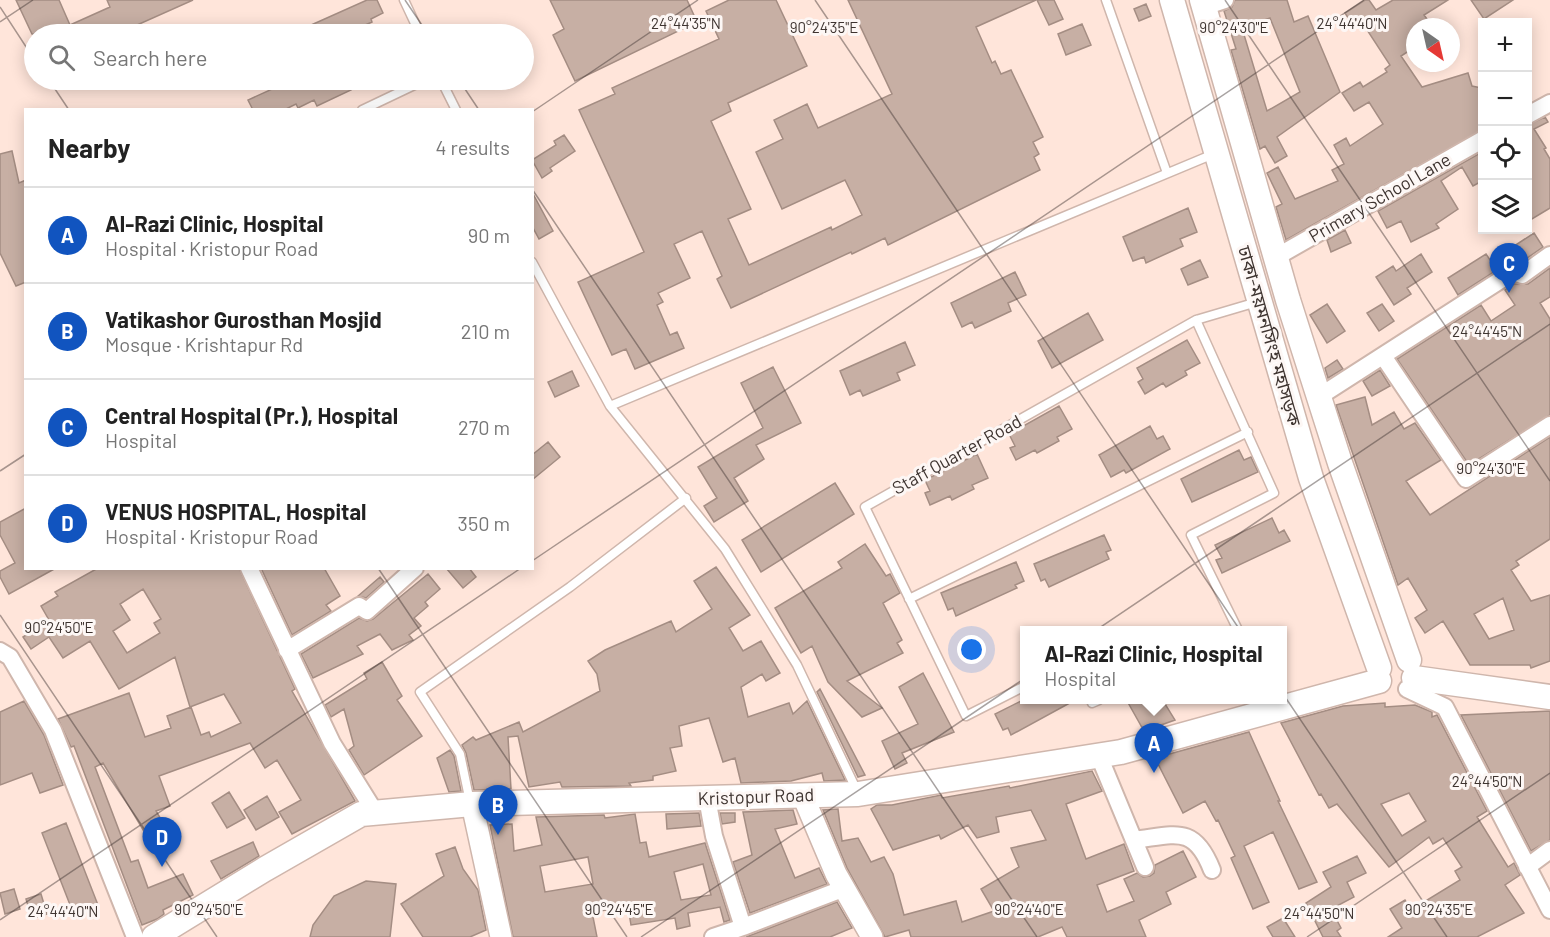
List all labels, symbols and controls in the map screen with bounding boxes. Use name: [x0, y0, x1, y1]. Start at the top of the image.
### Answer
text: 24°44'35"N: [651, 14, 721, 32]
text: 24°44'40"N: [1317, 14, 1388, 32]
text: 90°24'35"E: [790, 18, 858, 36]
text: 90°24'30"E: [1199, 18, 1269, 36]
north arrow: [1406, 18, 1460, 72]
map controls: [1478, 18, 1532, 234]
button: +: [1478, 18, 1532, 72]
search box: [24, 24, 534, 90]
icon: search: [45, 41, 78, 74]
text: Search here: [93, 44, 207, 70]
button: −: [1478, 72, 1532, 126]
button: locate: [1478, 126, 1532, 180]
text: Nearby: [48, 132, 130, 163]
text: 4 results: [435, 135, 510, 159]
street label: Primary School Lane: [1305, 148, 1454, 247]
button: layers: [1478, 180, 1532, 234]
text: Al-Razi Clinic, Hospital: [105, 210, 323, 236]
text: A: [61, 223, 74, 247]
text: 90 m: [468, 223, 510, 247]
text: Hospital · Kristopur Road: [105, 236, 318, 260]
street label: ঢাকা-ময়মনসিংহ মহাসড়ক: [1233, 242, 1306, 429]
pin: C: [1490, 244, 1528, 293]
text: Vatikashor Gurosthan Mosjid: [105, 306, 382, 332]
text: B: [61, 319, 74, 343]
text: 210 m: [461, 319, 510, 343]
text: 24°44'45"N: [1452, 322, 1522, 340]
text: Mosque · Krishtapur Rd: [105, 332, 303, 356]
text: Central Hospital (Pr.), Hospital: [105, 402, 398, 428]
street label: Staff Quarter Road: [888, 409, 1025, 499]
text: C: [61, 415, 74, 439]
text: 270 m: [458, 415, 510, 439]
text: Hospital: [105, 428, 177, 452]
text: 90°24'30"E: [1456, 459, 1526, 477]
text: VENUS HOSPITAL, Hospital: [105, 498, 366, 524]
text: D: [61, 511, 74, 535]
text: 350 m: [458, 511, 510, 535]
text: Hospital · Kristopur Road: [105, 524, 318, 548]
text: 90°24'50"E: [24, 618, 94, 636]
popup: [1020, 626, 1287, 704]
your location: [957, 635, 986, 664]
text: Al-Razi Clinic, Hospital: [1044, 640, 1263, 666]
text: Hospital: [1044, 666, 1116, 690]
pin: A: [1134, 724, 1174, 773]
text: 24°44'50"N: [1452, 772, 1522, 790]
street label: Kristopur Road: [697, 783, 815, 809]
pin: B: [478, 786, 518, 835]
pin: D: [142, 818, 182, 867]
text: 90°24'50"E: [174, 900, 244, 918]
text: 90°24'45"E: [585, 900, 653, 918]
text: 90°24'40"E: [994, 900, 1064, 918]
text: 90°24'35"E: [1405, 900, 1473, 918]
text: 24°44'40"N: [28, 902, 99, 920]
text: 24°44'50"N: [1284, 904, 1354, 922]

